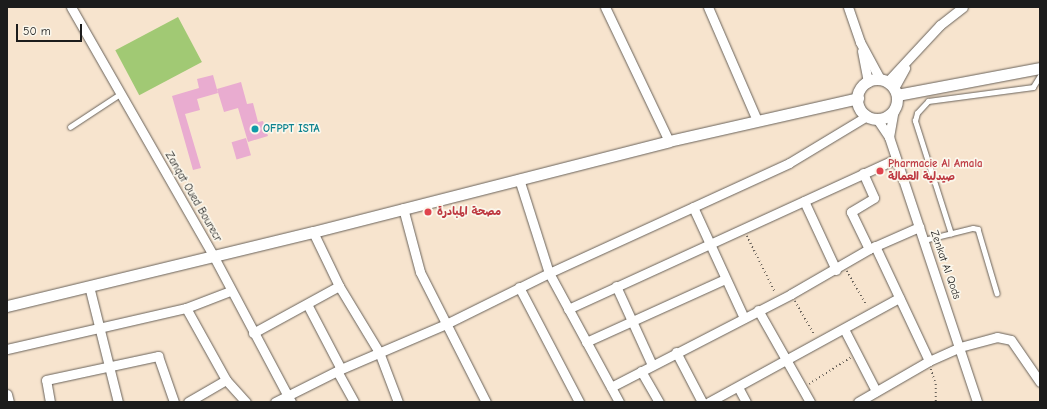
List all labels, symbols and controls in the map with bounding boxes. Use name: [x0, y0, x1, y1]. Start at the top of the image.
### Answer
scale bar: [18, 16, 84, 42]
text: 50 m: [23, 24, 51, 38]
place label: OFPPT ISTA: [263, 122, 320, 136]
marker: OFPPT ISTA: [250, 124, 260, 134]
street label: Zanqat Oued Bourecr: [162, 150, 224, 244]
place label: Pharmacie Al Amala صيدلية العمالة: [888, 158, 983, 184]
marker: Pharmacie Al Amala صيدلية العمالة: [875, 166, 885, 176]
place label: مصحة المبادرة: [437, 205, 501, 219]
marker: مصحة المبادرة: [422, 206, 434, 218]
street label: Zenkat Al Qods: [927, 229, 963, 301]

